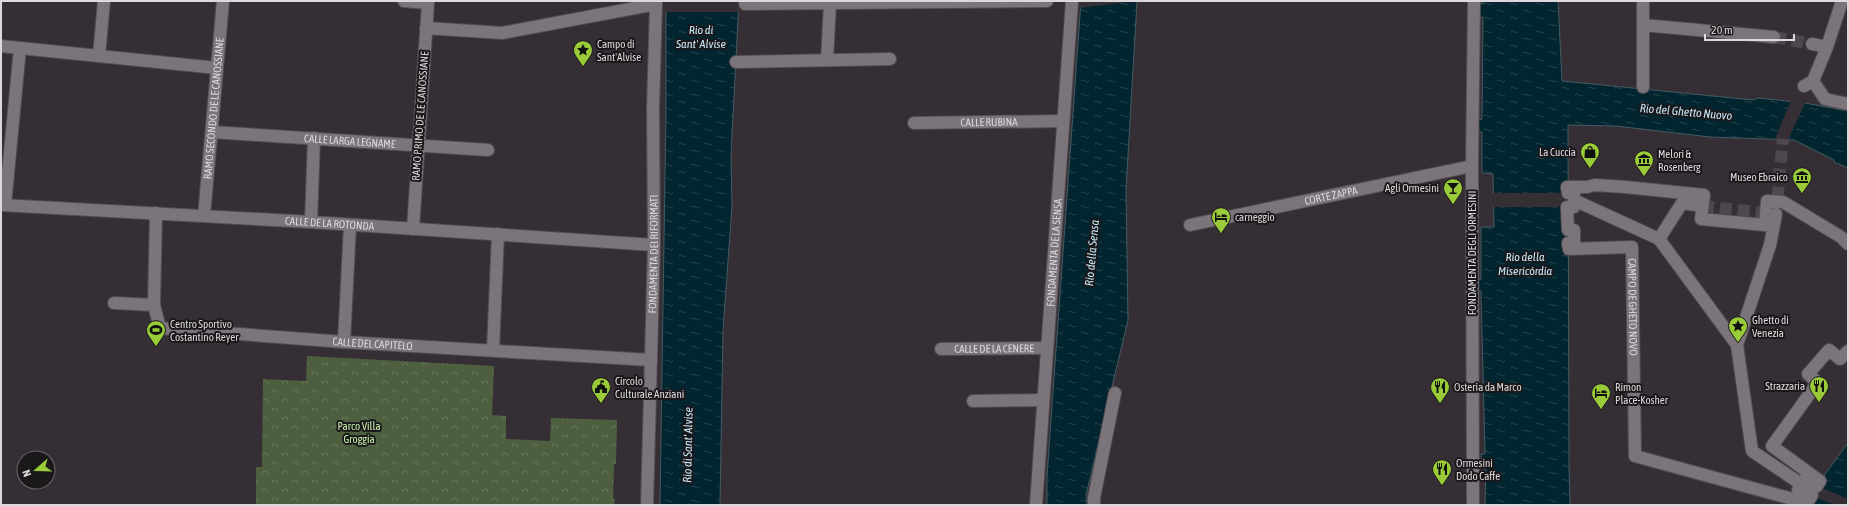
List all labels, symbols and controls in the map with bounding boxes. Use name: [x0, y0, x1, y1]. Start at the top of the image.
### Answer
scale bar: [1705, 16, 1794, 42]
water label: Rio di Sant' Alvise: [675, 23, 726, 51]
text: 20 m: [1711, 23, 1733, 37]
street label: RAMO SECONDO DE LE CANOSSIANE: [201, 37, 226, 180]
place label: Campo di Sant'Alvise: [597, 38, 641, 63]
place icon: Campo di Sant'Alvise: [572, 39, 594, 67]
street label: RAMO PRIMO DE LE CANOSSIANE: [409, 51, 431, 181]
water label: Rio del Ghetto Nuovo: [1639, 101, 1733, 123]
street label: CALLE RUBINA: [960, 116, 1018, 128]
street label: CALLE LARGA LEGNAME: [304, 132, 396, 150]
shop icon: La Cuccia: [1579, 141, 1601, 169]
place label: La Cuccia: [1539, 146, 1576, 158]
place label: Melori & Rosenberg: [1658, 148, 1701, 173]
museum icon: Melori & Rosenberg: [1633, 149, 1655, 177]
museum icon: Museo Ebraico: [1791, 166, 1813, 194]
place label: Museo Ebraico: [1730, 171, 1788, 183]
bar icon: Agli Ormesini: [1442, 177, 1464, 205]
place label: Agli Ormesini: [1385, 182, 1439, 194]
street label: CORTE ZAPPA: [1303, 184, 1359, 207]
street label: FONDAMENTA DEGLI ORMESINI: [1466, 191, 1478, 315]
street label: FONDAMENTA DEI RIFORMATI: [646, 195, 660, 314]
street label: FONDAMENTA DE LA SENSA: [1044, 198, 1064, 307]
hotel icon: carneggio: [1210, 206, 1232, 234]
place label: carneggio: [1235, 211, 1275, 223]
street label: CALLE DE LA ROTONDA: [285, 215, 375, 232]
water label: Rio della Sensa: [1082, 219, 1102, 287]
water label: Rio della Misericórdia: [1498, 250, 1552, 278]
street label: CAMPO DE GHETO NOVO: [1626, 258, 1640, 356]
place label: Ghetto di Venezia: [1752, 314, 1789, 339]
place icon: Ghetto di Venezia: [1727, 315, 1749, 343]
place label: Centro Sportivo Costantino Reyer: [170, 318, 239, 343]
sports icon: Centro Sportivo Costantino Reyer: [145, 319, 167, 347]
street label: CALLE DEL CAPITELO: [332, 335, 413, 352]
street label: CALLE DE LA CENERE: [954, 342, 1034, 355]
place label: Circolo Culturale Anziani: [615, 375, 684, 400]
restaurant icon: Strazzaria: [1808, 375, 1830, 403]
public building icon: Circolo Culturale Anziani: [590, 376, 612, 404]
restaurant icon: Osteria da Marco: [1429, 376, 1451, 404]
place label: Strazzaria: [1765, 380, 1805, 392]
place label: Osteria da Marco: [1454, 381, 1522, 393]
place label: Rimon Place-Kosher: [1615, 381, 1669, 406]
hotel icon: Rimon Place-Kosher: [1590, 382, 1612, 410]
water label: Rio di Sant' Alvise: [680, 406, 696, 483]
park label: Parco Villa Groggia: [337, 420, 381, 445]
north arrow: [16, 450, 56, 490]
place label: Ormesini Dodo Caffe: [1456, 457, 1500, 482]
restaurant icon: Ormesini Dodo Caffe: [1431, 458, 1453, 486]
text: N: [20, 468, 33, 479]

